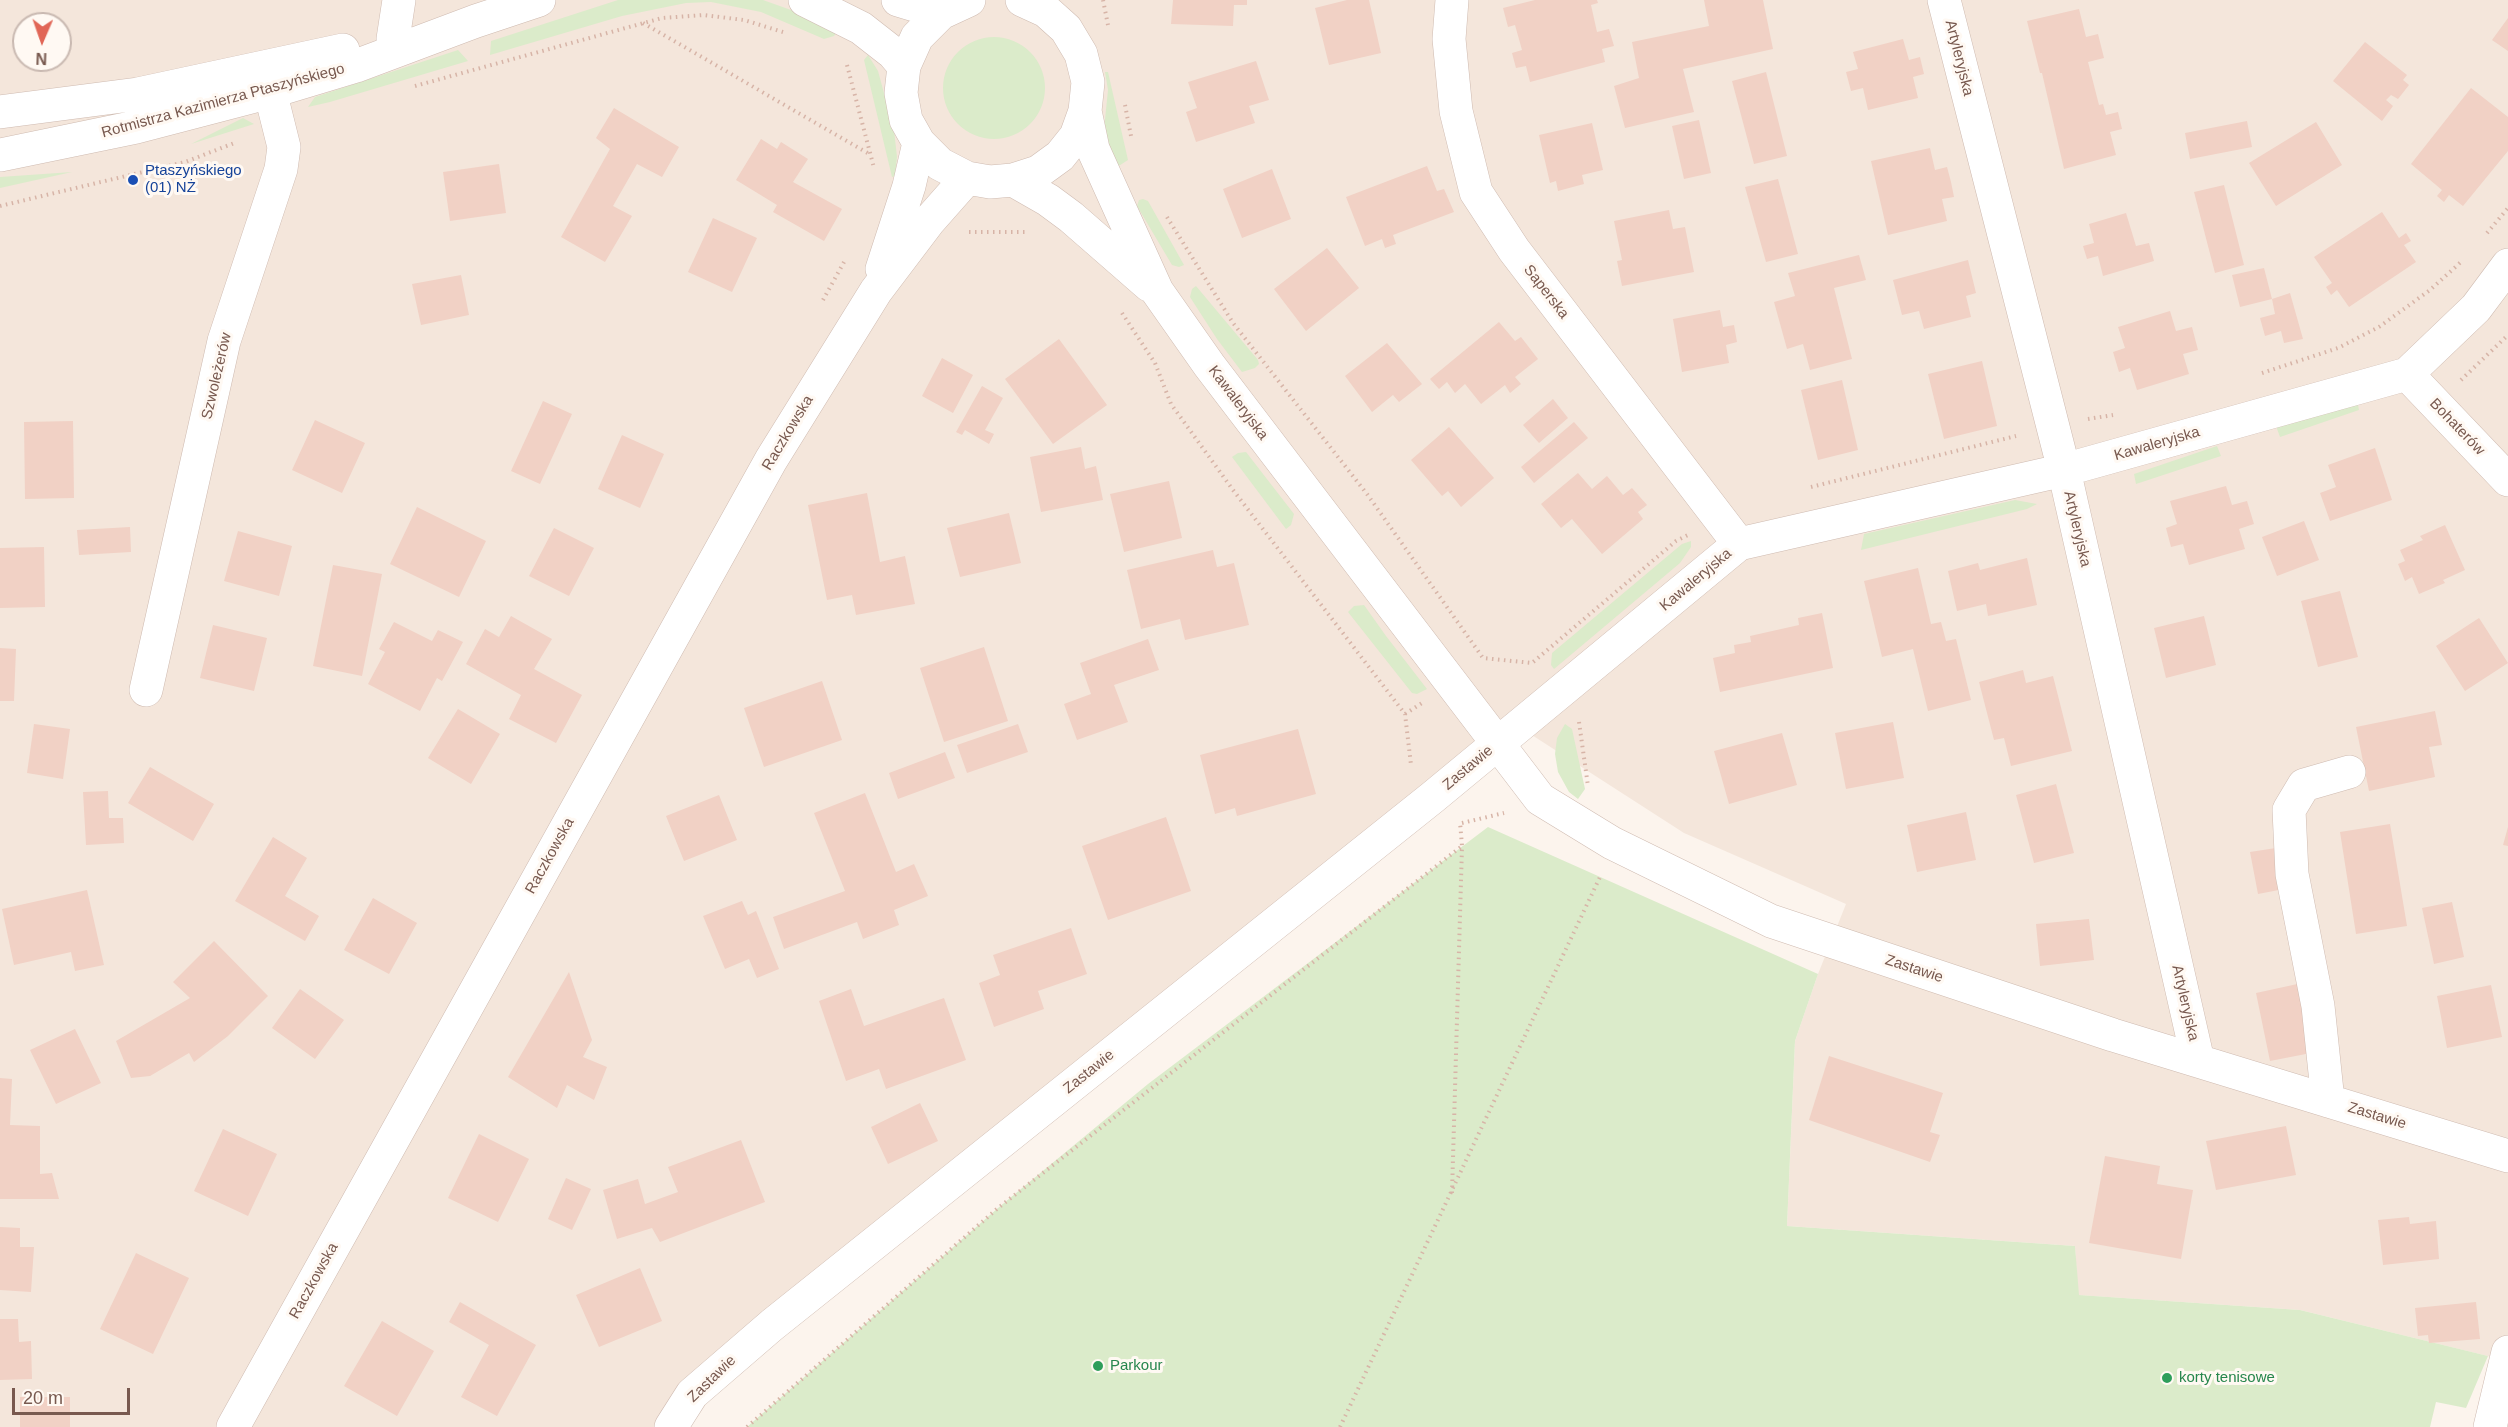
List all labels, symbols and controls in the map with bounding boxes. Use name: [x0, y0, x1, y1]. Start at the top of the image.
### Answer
north arrow: [12, 12, 72, 72]
street label: Artyleryjska: [1941, 18, 1977, 98]
text: N: [35, 50, 47, 67]
street label: Rotmistrza Kazimierza Ptaszyńskiego: [99, 60, 347, 142]
place label: Ptaszyńskiego (01) NŻ: [145, 162, 242, 197]
marker: Ptaszyńskiego (01) NŻ: [126, 173, 140, 187]
street label: Saperska: [1519, 261, 1573, 323]
street label: Szwoleżerów: [198, 331, 236, 421]
street label: Kawaleryjska: [1204, 362, 1272, 444]
street label: Raczkowska: [759, 392, 817, 474]
street label: Bohaterów: [2426, 395, 2488, 459]
street label: Kawaleryjska: [2112, 423, 2202, 465]
street label: Artyleryjska: [2060, 489, 2094, 569]
street label: Kawaleryjska: [1656, 545, 1736, 615]
street label: Zastawie: [1439, 742, 1497, 794]
street label: Raczkowska: [522, 815, 578, 897]
street label: Zastawie: [1883, 951, 1945, 987]
street label: Artyleryjska: [2168, 963, 2202, 1043]
street label: Zastawie: [1060, 1046, 1118, 1098]
street label: Zastawie: [2346, 1099, 2408, 1133]
street label: Raczkowska: [286, 1240, 342, 1322]
street label: Zastawie: [684, 1352, 740, 1406]
place label: Parkour: [1110, 1357, 1163, 1375]
marker: Parkour: [1091, 1359, 1105, 1373]
place label: korty tenisowe: [2179, 1369, 2275, 1387]
marker: korty tenisowe: [2160, 1371, 2174, 1385]
scale bar: [15, 1376, 134, 1414]
text: 20 m: [23, 1388, 63, 1408]

